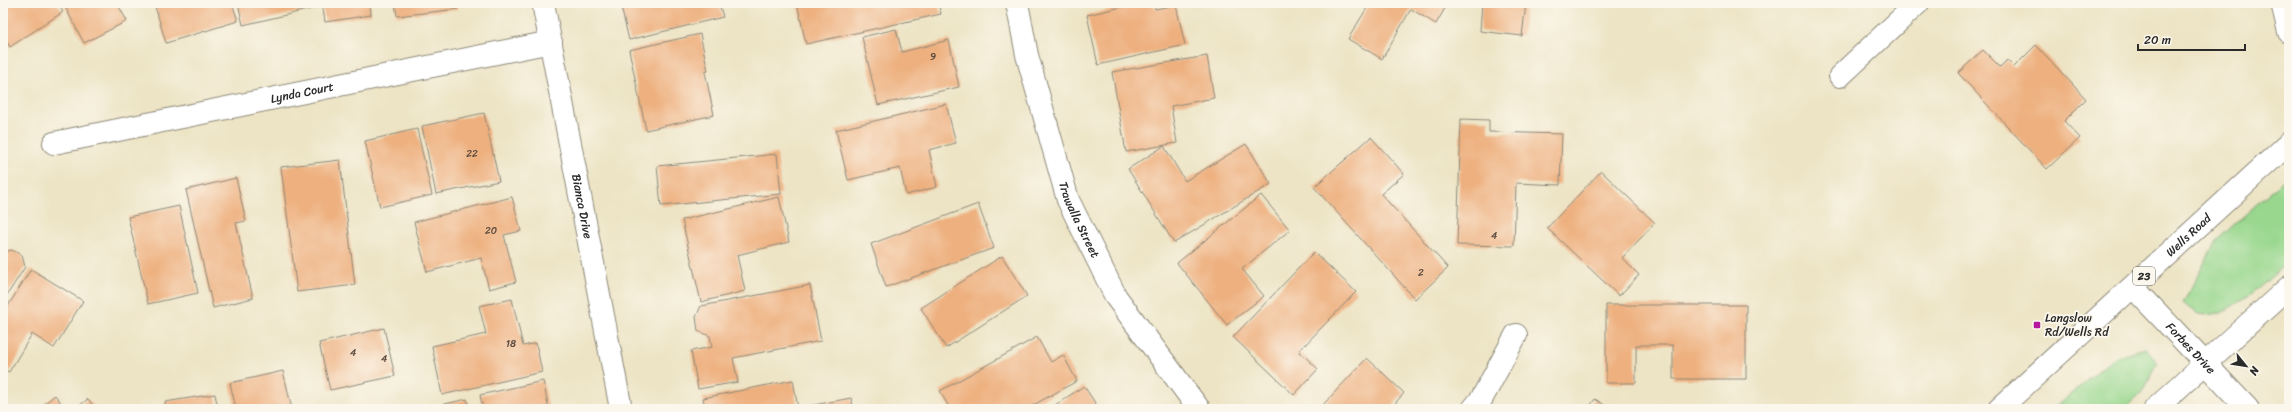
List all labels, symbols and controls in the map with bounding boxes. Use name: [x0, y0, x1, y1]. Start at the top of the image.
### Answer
scale bar: [2138, 26, 2245, 52]
text: 20 m: [2144, 29, 2171, 51]
house number: 9: [930, 48, 936, 66]
street label: Lynda Court: [268, 75, 335, 110]
house number: 22: [466, 145, 478, 163]
street label: Bianca Drive: [565, 172, 599, 241]
street label: Trawalla Street: [1052, 179, 1106, 262]
street label: Wells Road: [2160, 207, 2218, 262]
house number: 20: [485, 222, 497, 240]
house number: 4: [1491, 227, 1497, 245]
house number: 2: [1418, 264, 1424, 282]
road number: 23: [2133, 267, 2155, 285]
place label: Langslow Rd/Wells Rd: [2045, 307, 2110, 343]
street label: Forbes Drive: [2160, 317, 2221, 379]
marker: Langslow Rd/Wells Rd: [2032, 320, 2042, 330]
house number: 18: [506, 335, 516, 353]
house number: 4: [350, 344, 356, 362]
north arrow: [2226, 346, 2266, 386]
house number: 4: [381, 350, 387, 368]
text: N: [2244, 362, 2265, 379]

